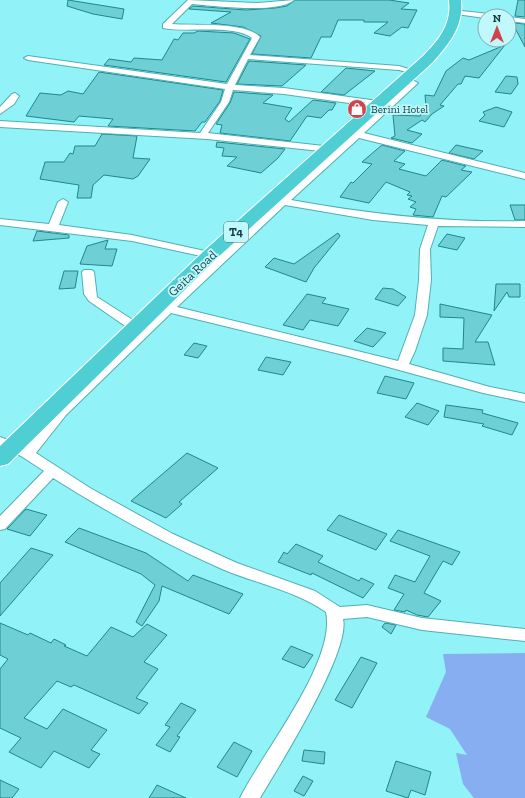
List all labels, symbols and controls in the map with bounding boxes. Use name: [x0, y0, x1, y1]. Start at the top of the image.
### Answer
north arrow: [477, 8, 517, 48]
text: N: [493, 12, 502, 25]
shop icon: Berini Hotel: [346, 98, 368, 120]
place label: Berini Hotel: [371, 103, 428, 116]
road number: T4: [224, 222, 248, 242]
street label: Geita Road: [165, 247, 220, 300]

